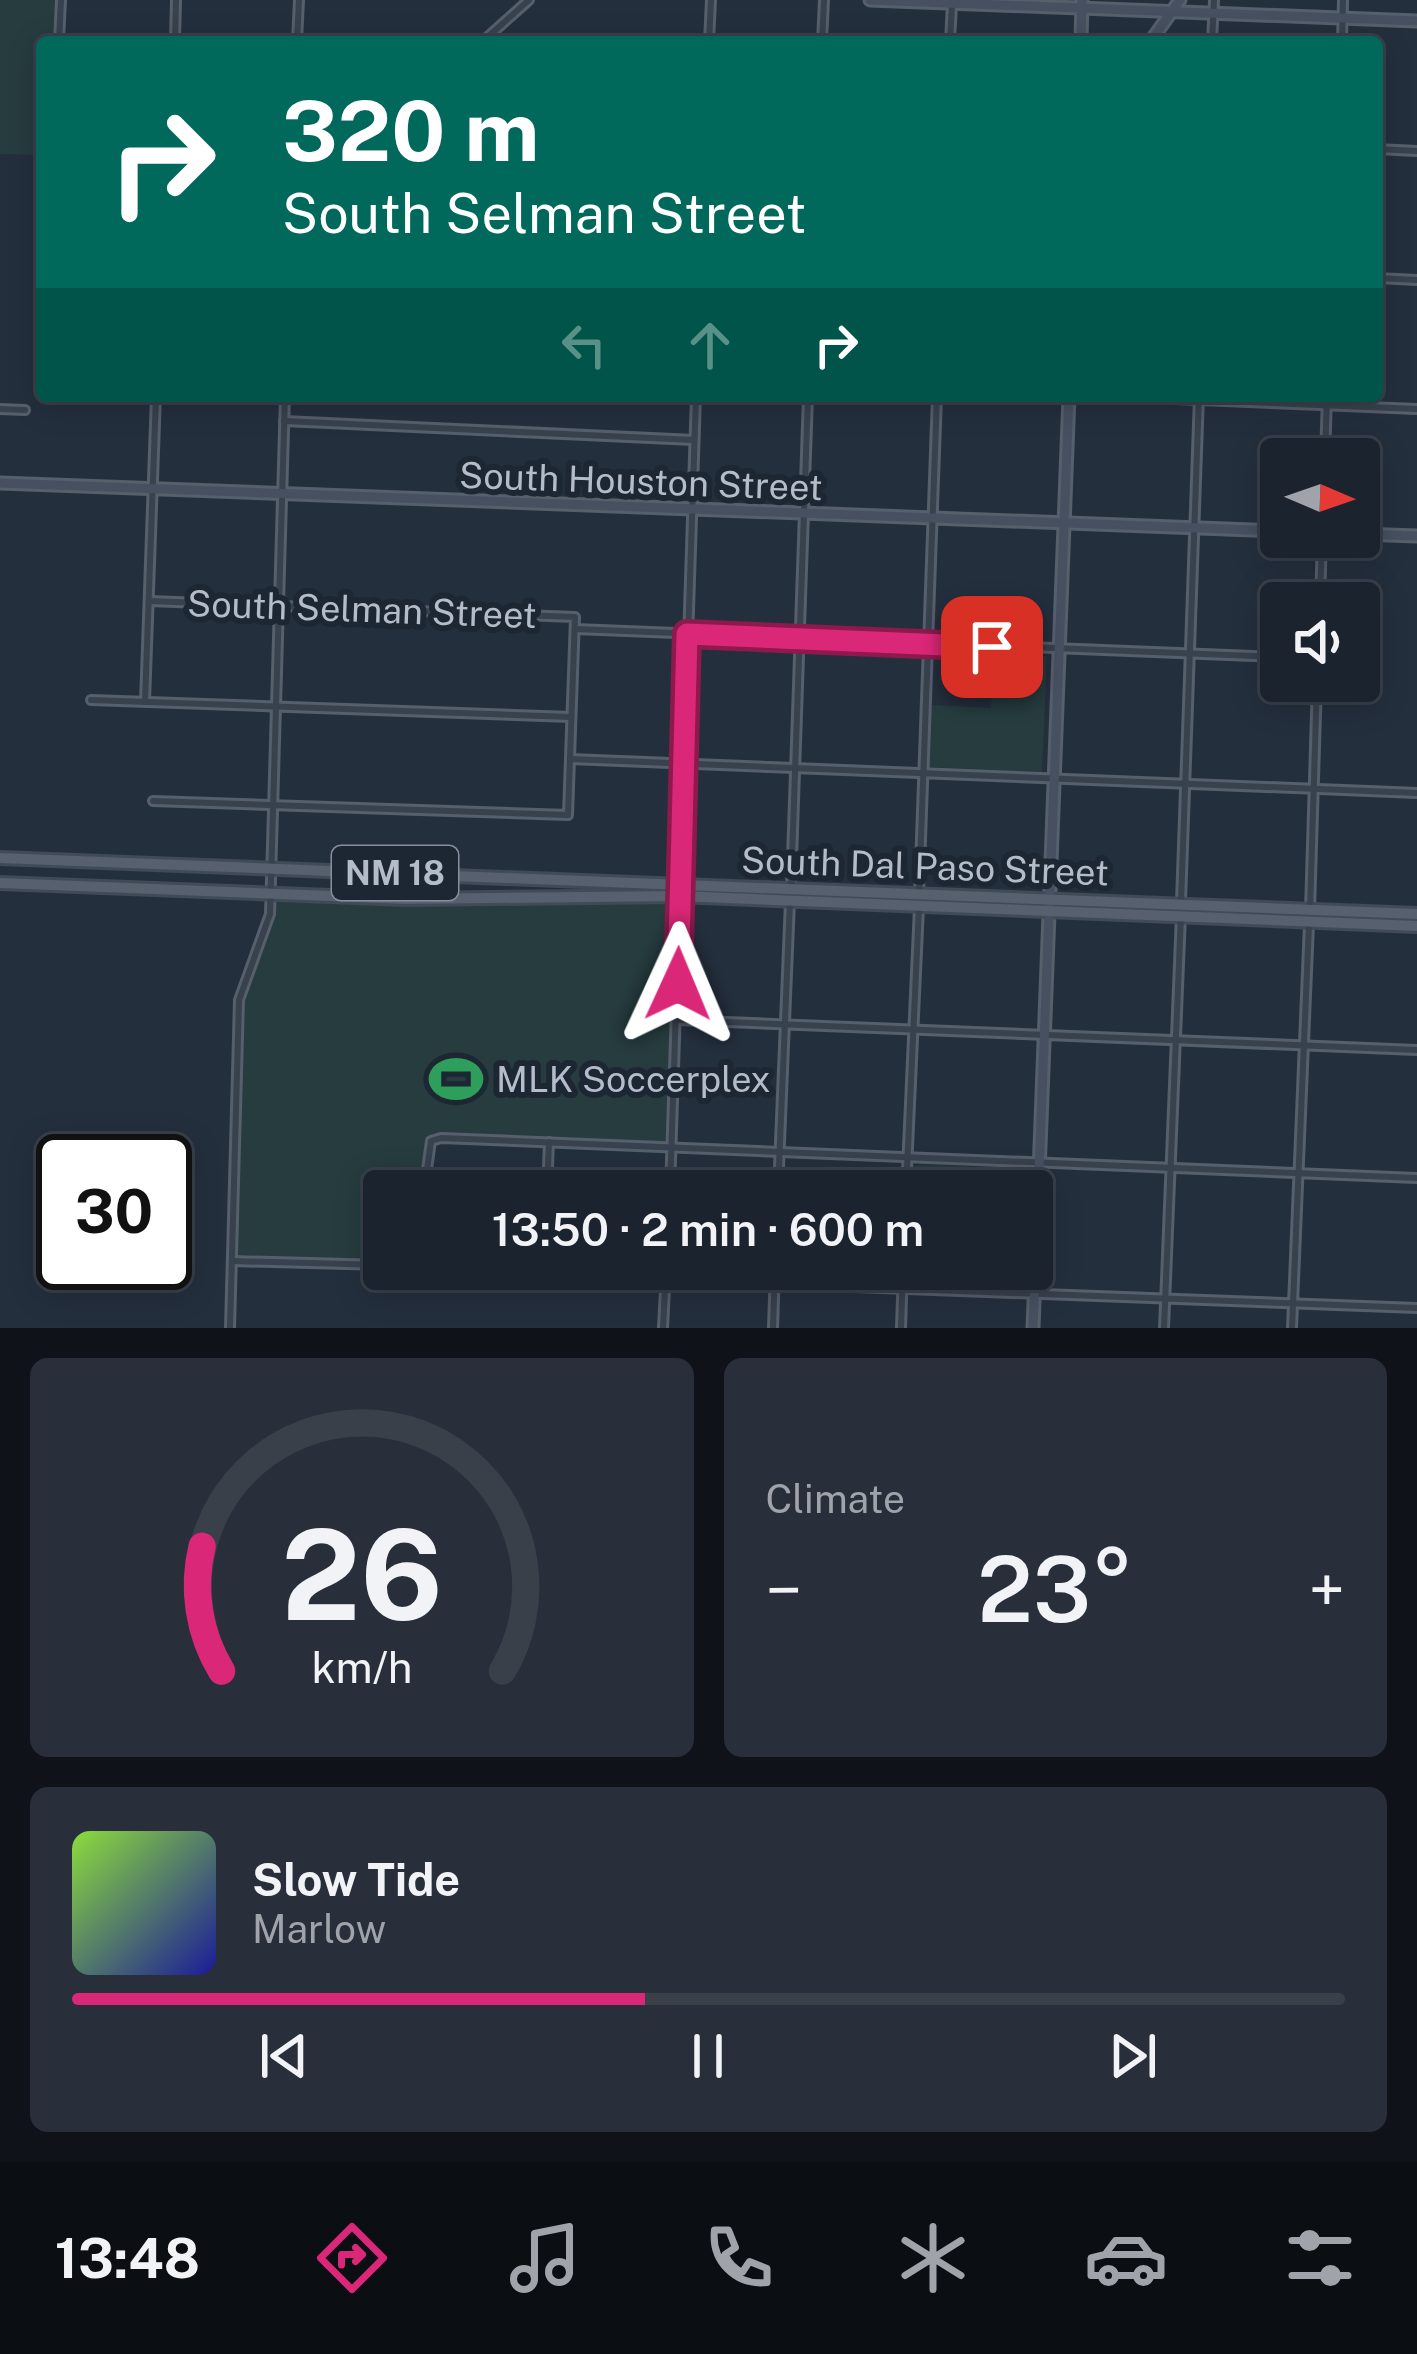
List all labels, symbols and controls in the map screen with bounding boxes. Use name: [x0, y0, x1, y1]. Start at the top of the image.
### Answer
text: 320 m: [282, 81, 540, 180]
icon: right: [84, 84, 240, 240]
text: South Selman Street: [282, 182, 807, 245]
icon: left: [551, 312, 617, 378]
icon: ahead: [677, 312, 743, 378]
icon: right: [803, 312, 869, 378]
north arrow: [1260, 438, 1380, 558]
map controls: [1260, 438, 1380, 702]
street label: South Houston Street: [459, 454, 823, 508]
street label: South Selman Street: [187, 582, 537, 636]
button: sound: [1260, 582, 1380, 702]
pin: [941, 596, 1043, 698]
icon: arrive: [959, 614, 1025, 680]
street label: South Dal Paso Street: [740, 839, 1110, 893]
road number: NM 18: [332, 846, 458, 900]
position arrow: [615, 921, 741, 1047]
sports icon: MLK Soccerplex: [427, 1050, 485, 1108]
place label: MLK Soccerplex: [496, 1058, 771, 1100]
speed limit sign: 30: [36, 1134, 192, 1290]
text: 13:50 · 2 min · 600 m: [492, 1203, 924, 1256]
text: Climate: [766, 1476, 905, 1522]
text: 26: [281, 1501, 443, 1648]
text: 23°: [977, 1536, 1133, 1642]
text: −: [766, 1551, 802, 1629]
text: +: [1308, 1551, 1345, 1629]
text: km/h: [311, 1641, 412, 1692]
text: Slow Tide: [252, 1853, 460, 1906]
text: Marlow: [252, 1906, 386, 1952]
icon: previous: [251, 2023, 317, 2089]
icon: pause: [675, 2023, 741, 2089]
icon: next: [1100, 2023, 1166, 2089]
icon: directions: [310, 2216, 394, 2300]
icon: music: [503, 2216, 587, 2300]
icon: phone: [697, 2216, 781, 2300]
icon: climate: [891, 2216, 975, 2300]
icon: car: [1084, 2216, 1168, 2300]
icon: filters: [1278, 2216, 1362, 2300]
text: 13:48: [55, 2227, 200, 2290]

